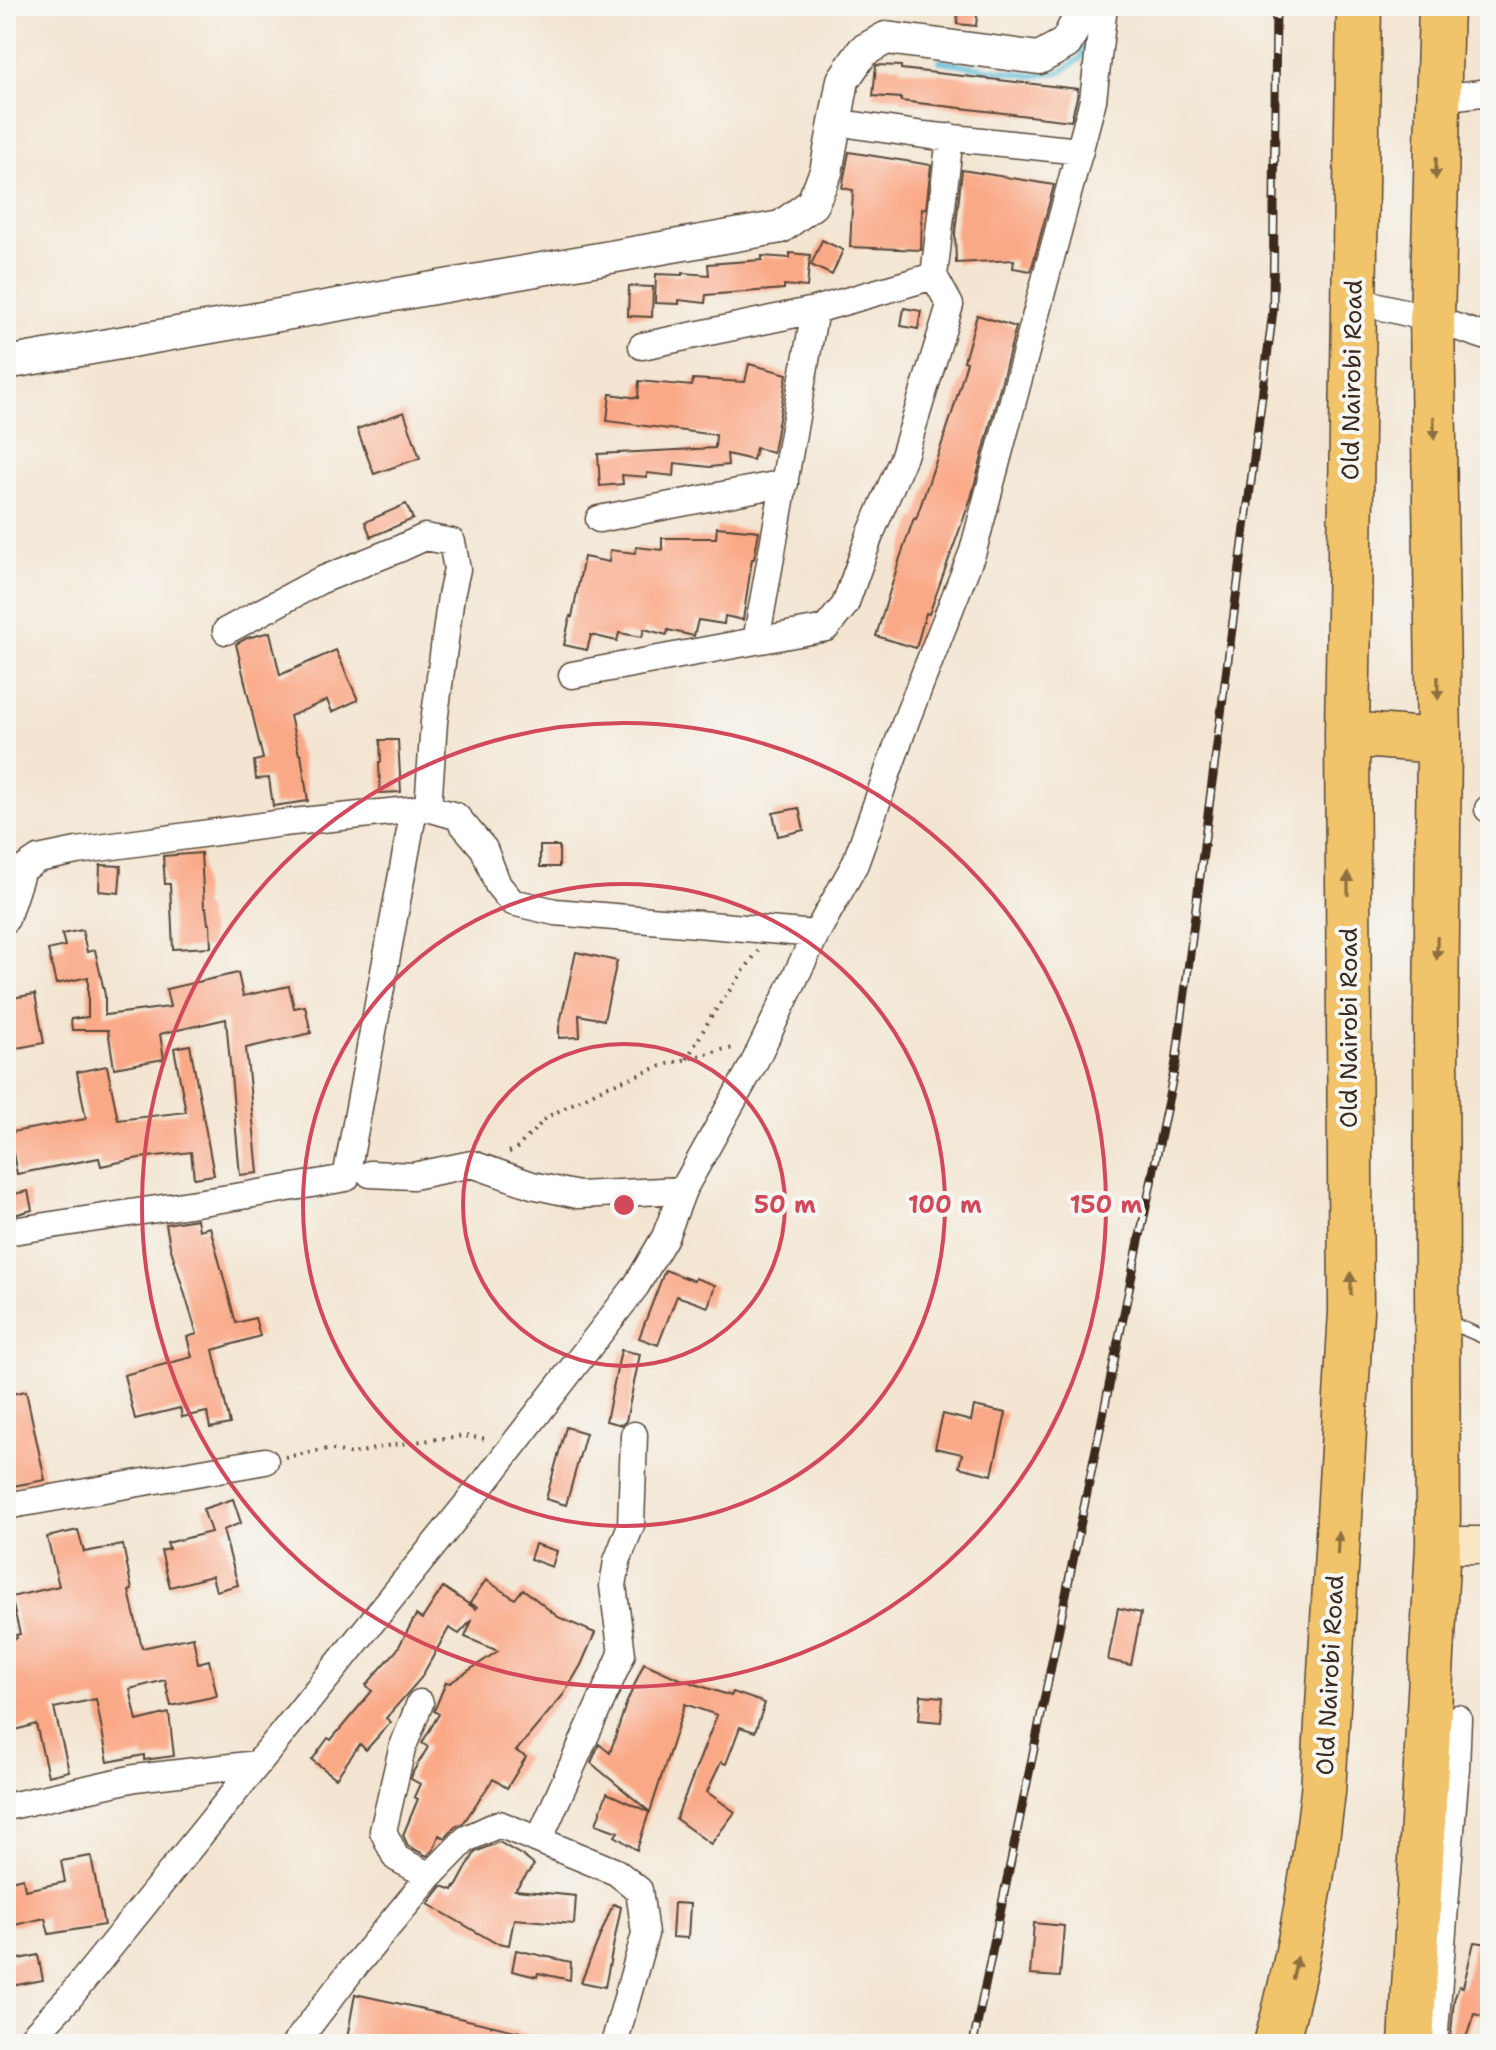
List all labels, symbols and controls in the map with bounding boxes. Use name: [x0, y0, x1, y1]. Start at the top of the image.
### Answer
one-way arrow: [1430, 156, 1443, 181]
street label: Old Nairobi Road: [1334, 279, 1370, 481]
one-way arrow: [1427, 416, 1440, 441]
one-way arrow: [1432, 676, 1444, 701]
one-way arrow: [1342, 871, 1355, 896]
street label: Old Nairobi Road: [1333, 928, 1365, 1128]
one-way arrow: [1431, 936, 1443, 961]
text: 50 m: [754, 1189, 816, 1221]
text: 100 m: [908, 1189, 982, 1221]
text: 150 m: [1070, 1189, 1142, 1221]
centre of rings: [610, 1191, 638, 1219]
one-way arrow: [1345, 1271, 1357, 1296]
one-way arrow: [1331, 1530, 1344, 1555]
street label: Old Nairobi Road: [1309, 1574, 1351, 1776]
one-way arrow: [1289, 1956, 1302, 1981]

